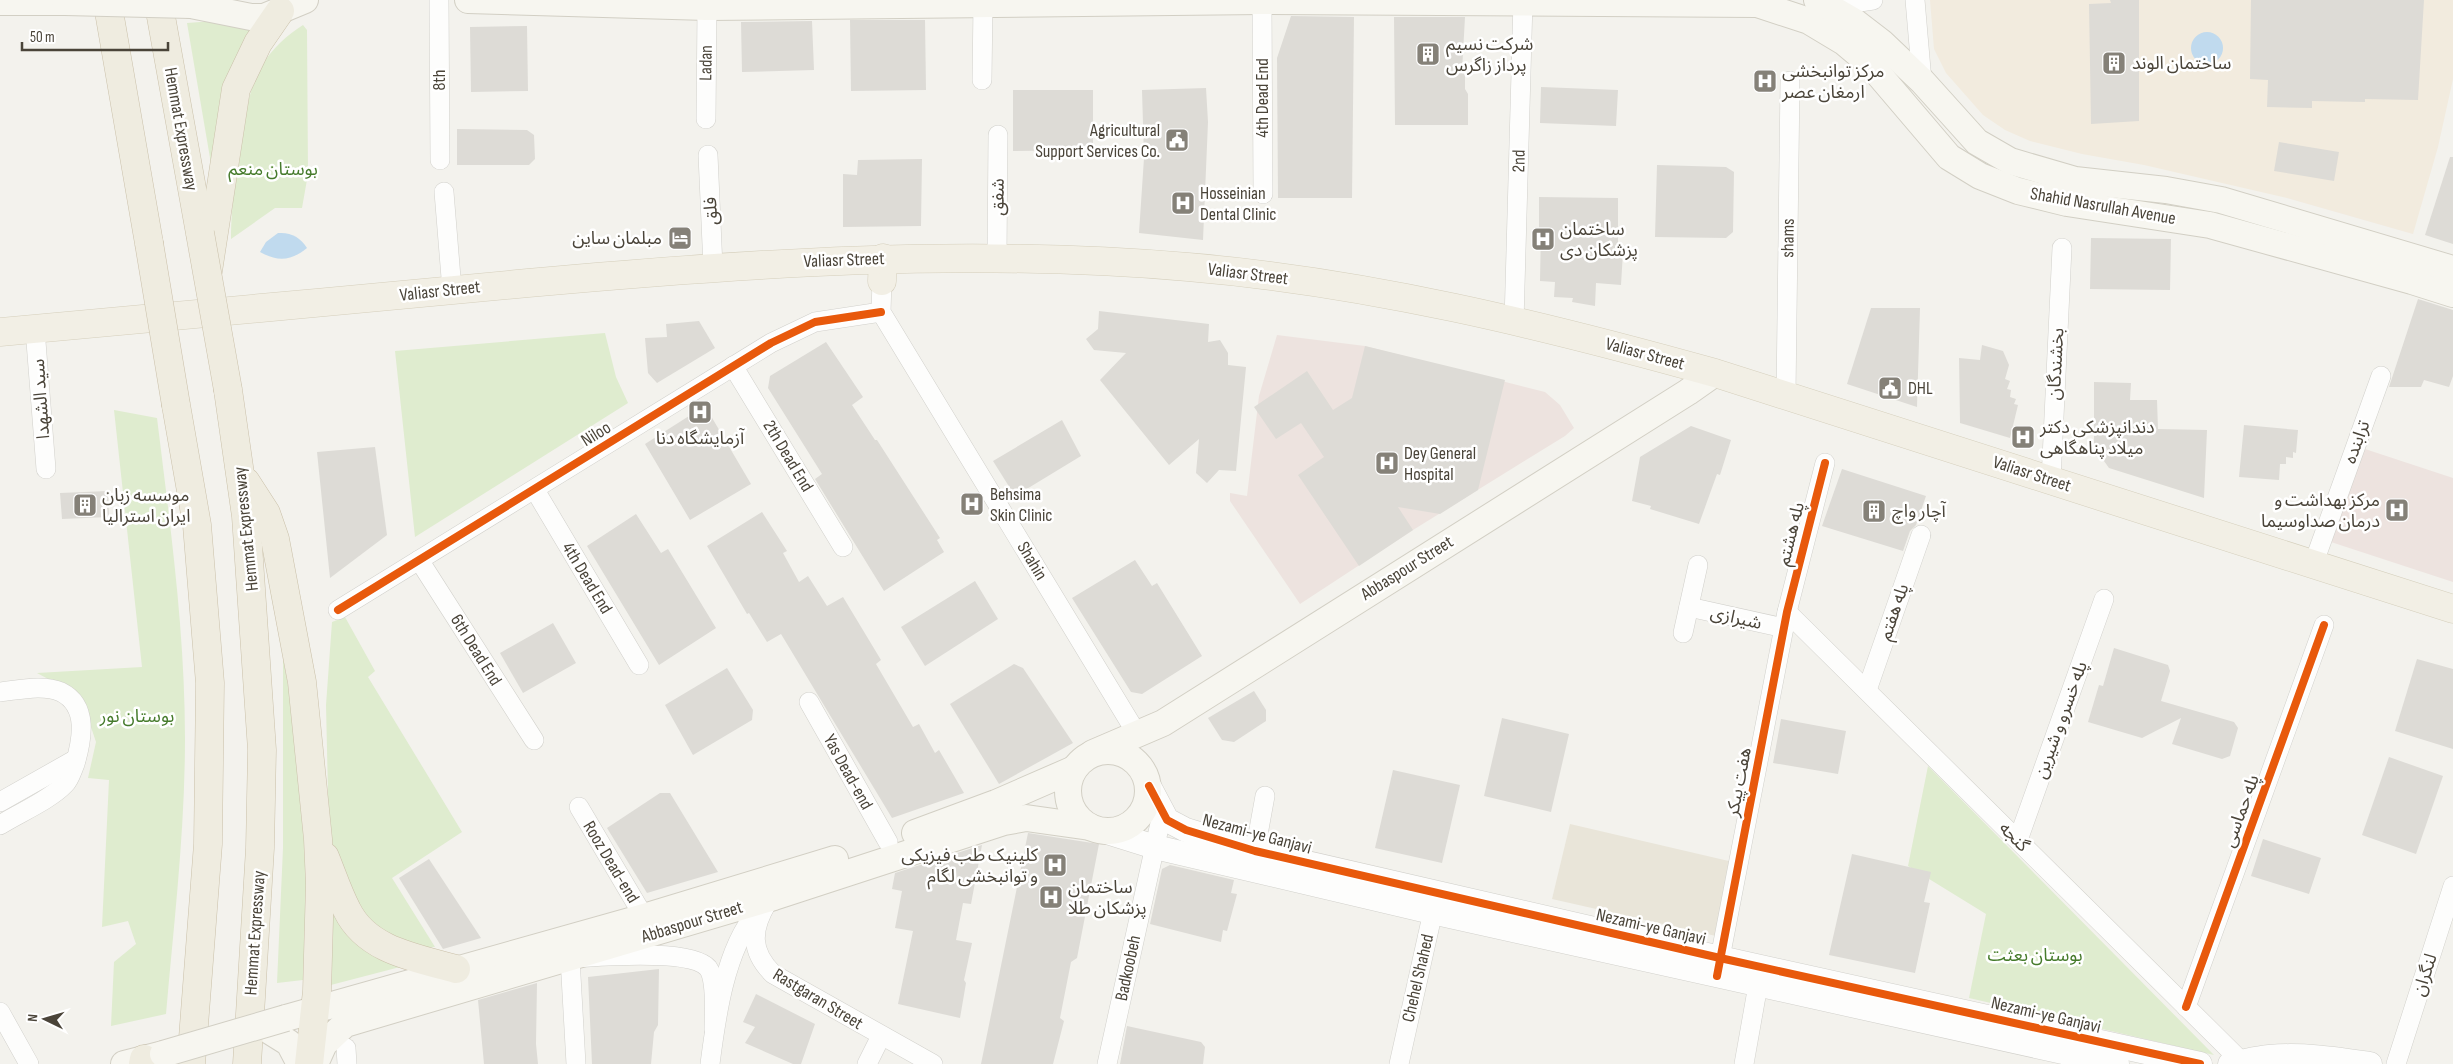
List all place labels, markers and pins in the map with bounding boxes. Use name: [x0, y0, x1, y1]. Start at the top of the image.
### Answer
place label: شرکت نسیم پرداز زاگرس: [1446, 34, 1533, 76]
building icon: شرکت نسیم پرداز زاگرس: [1415, 41, 1441, 67]
building icon: ساختمان الوند: [2101, 50, 2127, 76]
place label: ساختمان الوند: [2132, 53, 2231, 74]
place label: مرکز توانبخشی ارمغان عصر: [1781, 61, 1884, 103]
hospital icon: مرکز توانبخشی ارمغان عصر: [1752, 68, 1778, 94]
place label: Agricultural Support Services Co.: [1035, 120, 1160, 162]
public building icon: Agricultural Support Services Co.: [1164, 127, 1190, 153]
place label: Hosseinian Dental Clinic: [1200, 183, 1277, 225]
hospital icon: Hosseinian Dental Clinic: [1170, 190, 1196, 216]
place label: ساختمان پزشکان دی: [1560, 219, 1638, 261]
hotel icon: مبلمان ساین: [667, 225, 693, 251]
hospital icon: ساختمان پزشکان دی: [1530, 226, 1556, 252]
place label: مبلمان ساین: [572, 228, 662, 249]
public building icon: DHL: [1877, 375, 1903, 401]
place label: DHL: [1908, 378, 1933, 399]
hospital icon: آزمایشگاه دنا: [687, 399, 713, 425]
place label: دندانپزشکی دکتر میلاد پناهگاهی: [2039, 417, 2155, 459]
hospital icon: دندانپزشکی دکتر میلاد پناهگاهی: [2010, 424, 2036, 450]
place label: آزمایشگاه دنا: [656, 428, 745, 449]
place label: Dey General Hospital: [1404, 443, 1476, 485]
hospital icon: Dey General Hospital: [1374, 450, 1400, 476]
place label: Behsima Skin Clinic: [990, 484, 1053, 526]
place label: موسسه زبان ایران استرالیا: [102, 485, 191, 527]
place label: مرکز بهداشت و درمان صداوسیما: [2261, 490, 2380, 532]
hospital icon: Behsima Skin Clinic: [959, 491, 985, 517]
building icon: موسسه زبان ایران استرالیا: [72, 492, 98, 518]
hospital icon: مرکز بهداشت و درمان صداوسیما: [2384, 497, 2410, 523]
building icon: آچار واچ: [1861, 498, 1887, 524]
place label: آچار واچ: [1892, 501, 1946, 524]
place label: کلینیک طب فیزیکی و توانبخشی لگام: [901, 845, 1039, 890]
hospital icon: کلینیک طب فیزیکی و توانبخشی لگام: [1042, 852, 1068, 878]
place label: ساختمان پزشکان طلا: [1068, 877, 1147, 919]
hospital icon: ساختمان پزشکان طلا: [1038, 884, 1064, 910]

